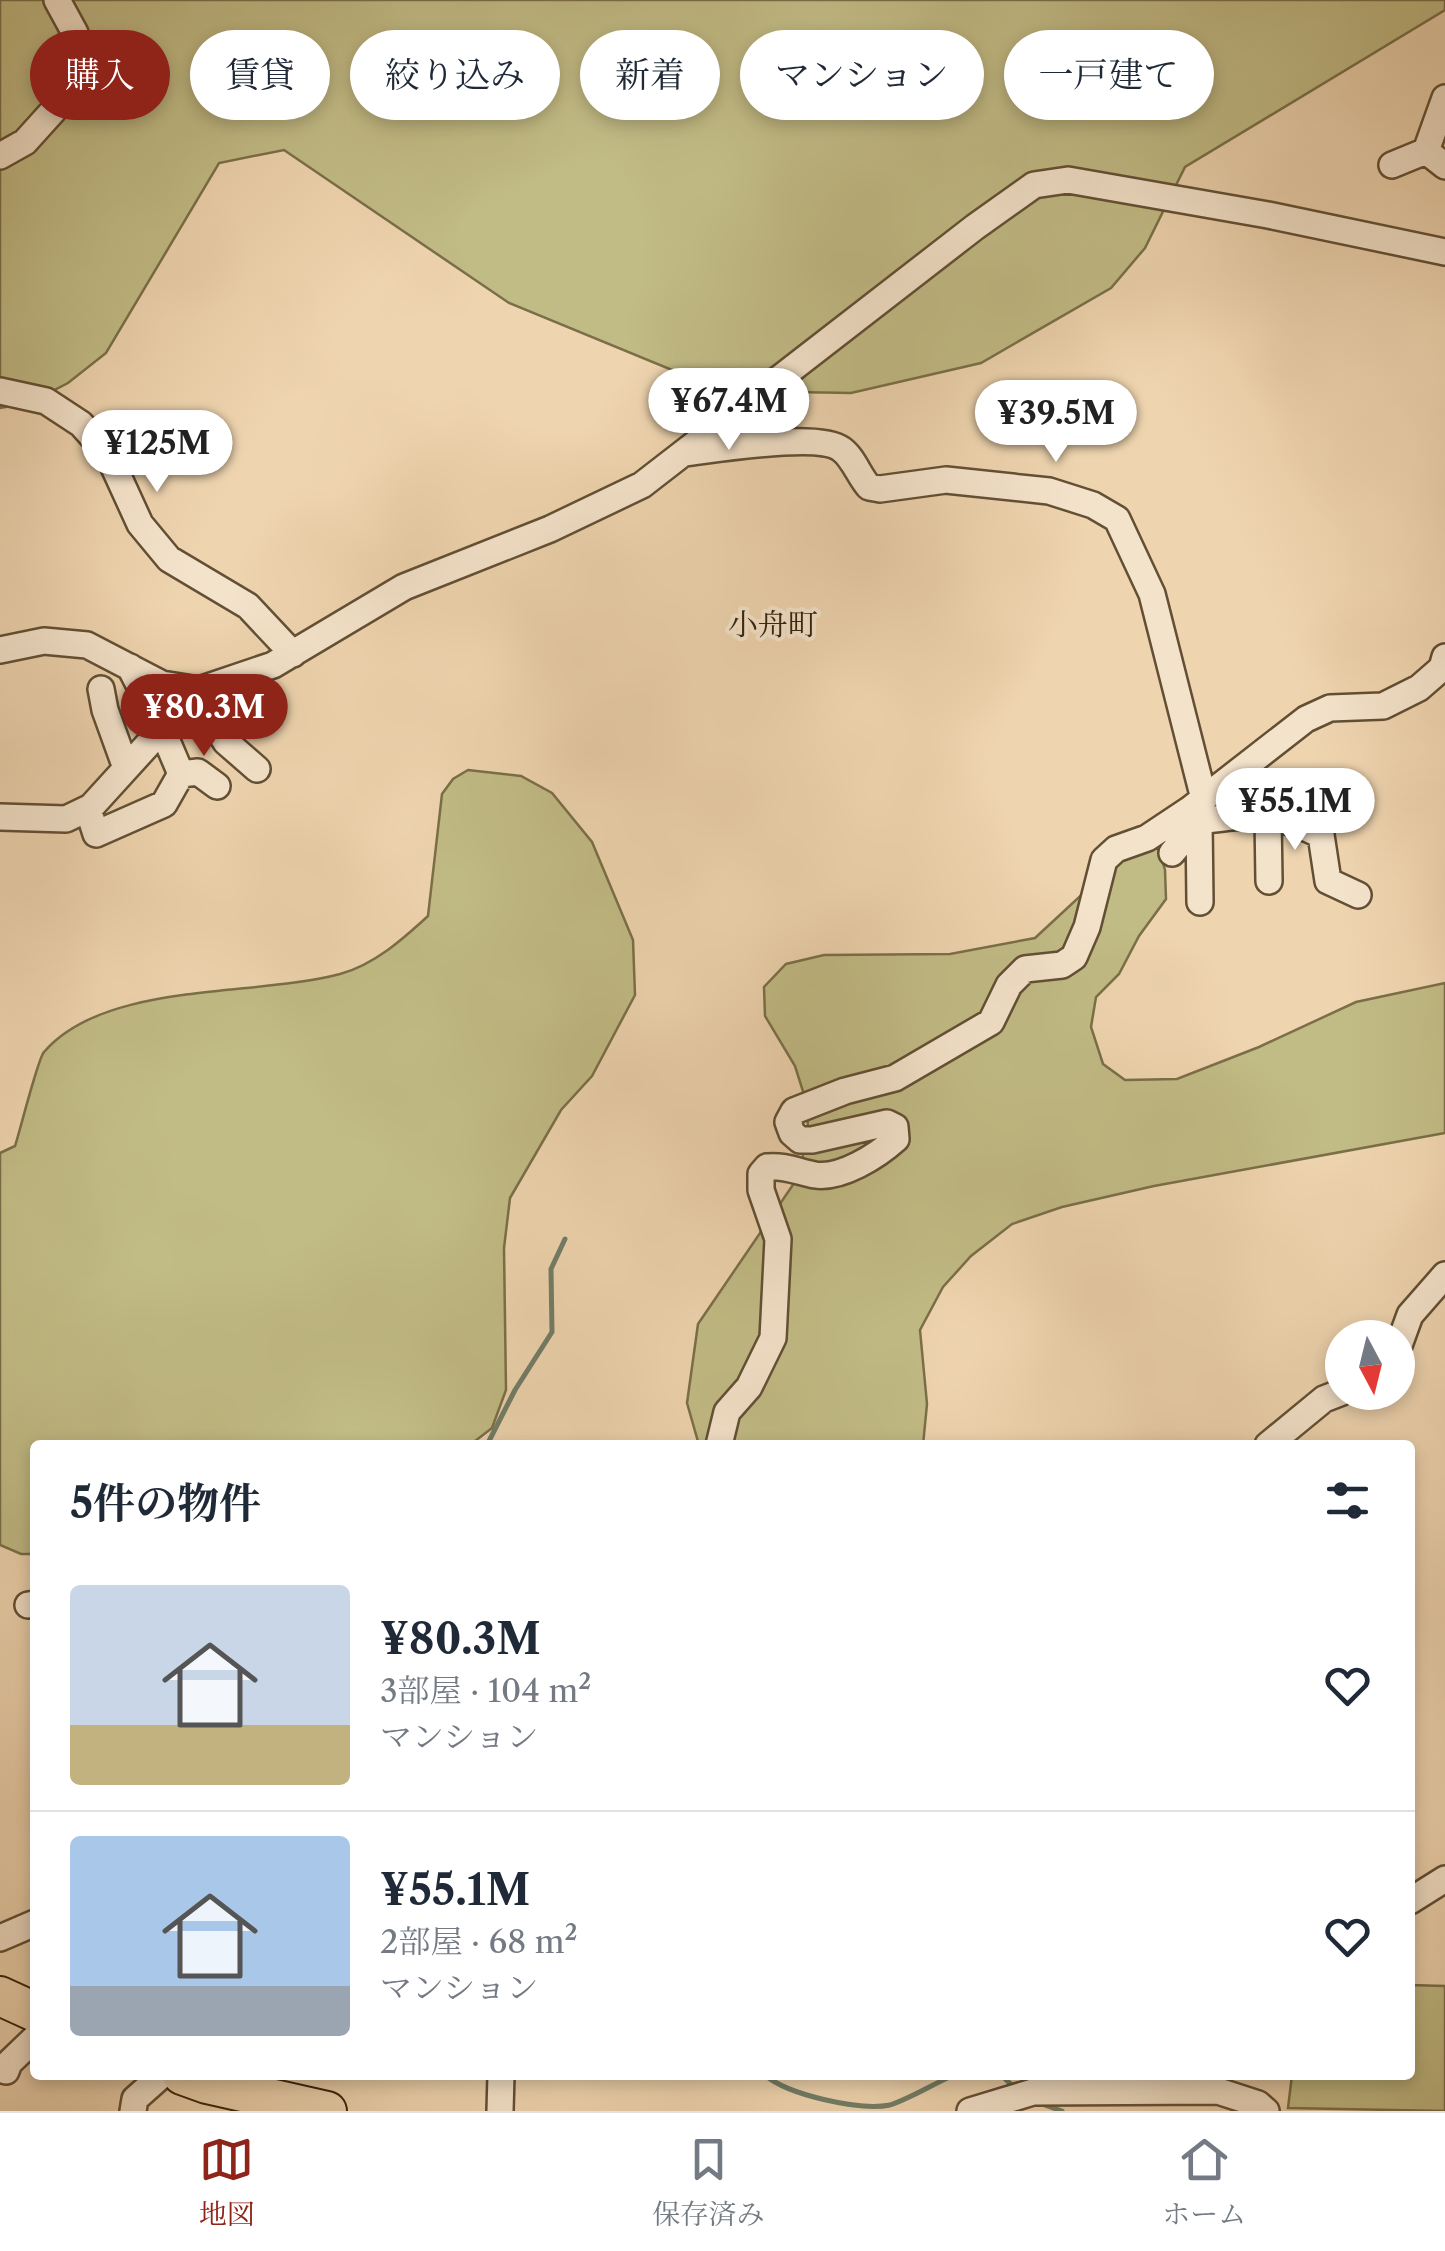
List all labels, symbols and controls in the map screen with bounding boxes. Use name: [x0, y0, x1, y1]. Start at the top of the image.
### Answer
chip: 購入: [30, 30, 170, 120]
chip: 賃貸: [190, 30, 330, 120]
chip: 絞り込み: [350, 30, 560, 120]
chip: 新着: [580, 30, 720, 120]
chip: マンション: [740, 30, 984, 120]
chip: 一戸建て: [1004, 30, 1214, 120]
pin: ¥67.4M: [648, 368, 810, 453]
pin: ¥39.5M: [975, 380, 1137, 465]
text: ¥67.4M: [670, 381, 788, 420]
text: ¥39.5M: [997, 393, 1115, 432]
pin: ¥125M: [87, 410, 227, 495]
text: ¥125M: [104, 423, 210, 462]
district label: 小舟町: [728, 606, 818, 643]
pin: ¥80.3M: [123, 674, 285, 759]
text: ¥80.3M: [143, 687, 265, 726]
pin: ¥55.1M: [1214, 768, 1376, 853]
text: ¥55.1M: [1238, 781, 1352, 820]
north arrow: [1325, 1320, 1415, 1410]
map controls: [1325, 1320, 1415, 1410]
icon: filters: [1320, 1473, 1375, 1528]
text: 5件の物件: [70, 1477, 261, 1529]
text: ¥80.3M: [380, 1613, 541, 1665]
icon: home: [150, 1625, 270, 1745]
icon: heart: [1320, 1658, 1375, 1713]
text: 3部屋 · 104 m²: [380, 1671, 591, 1710]
text: マンション: [380, 1717, 539, 1756]
text: ¥55.1M: [380, 1864, 530, 1916]
icon: home: [150, 1876, 270, 1996]
icon: heart: [1320, 1909, 1375, 1964]
text: 2部屋 · 68 m²: [380, 1922, 578, 1961]
text: マンション: [380, 1968, 539, 2007]
tab: 地図: [199, 2132, 255, 2232]
tab: 保存済み: [652, 2132, 764, 2232]
tab: ホーム: [1162, 2132, 1246, 2232]

